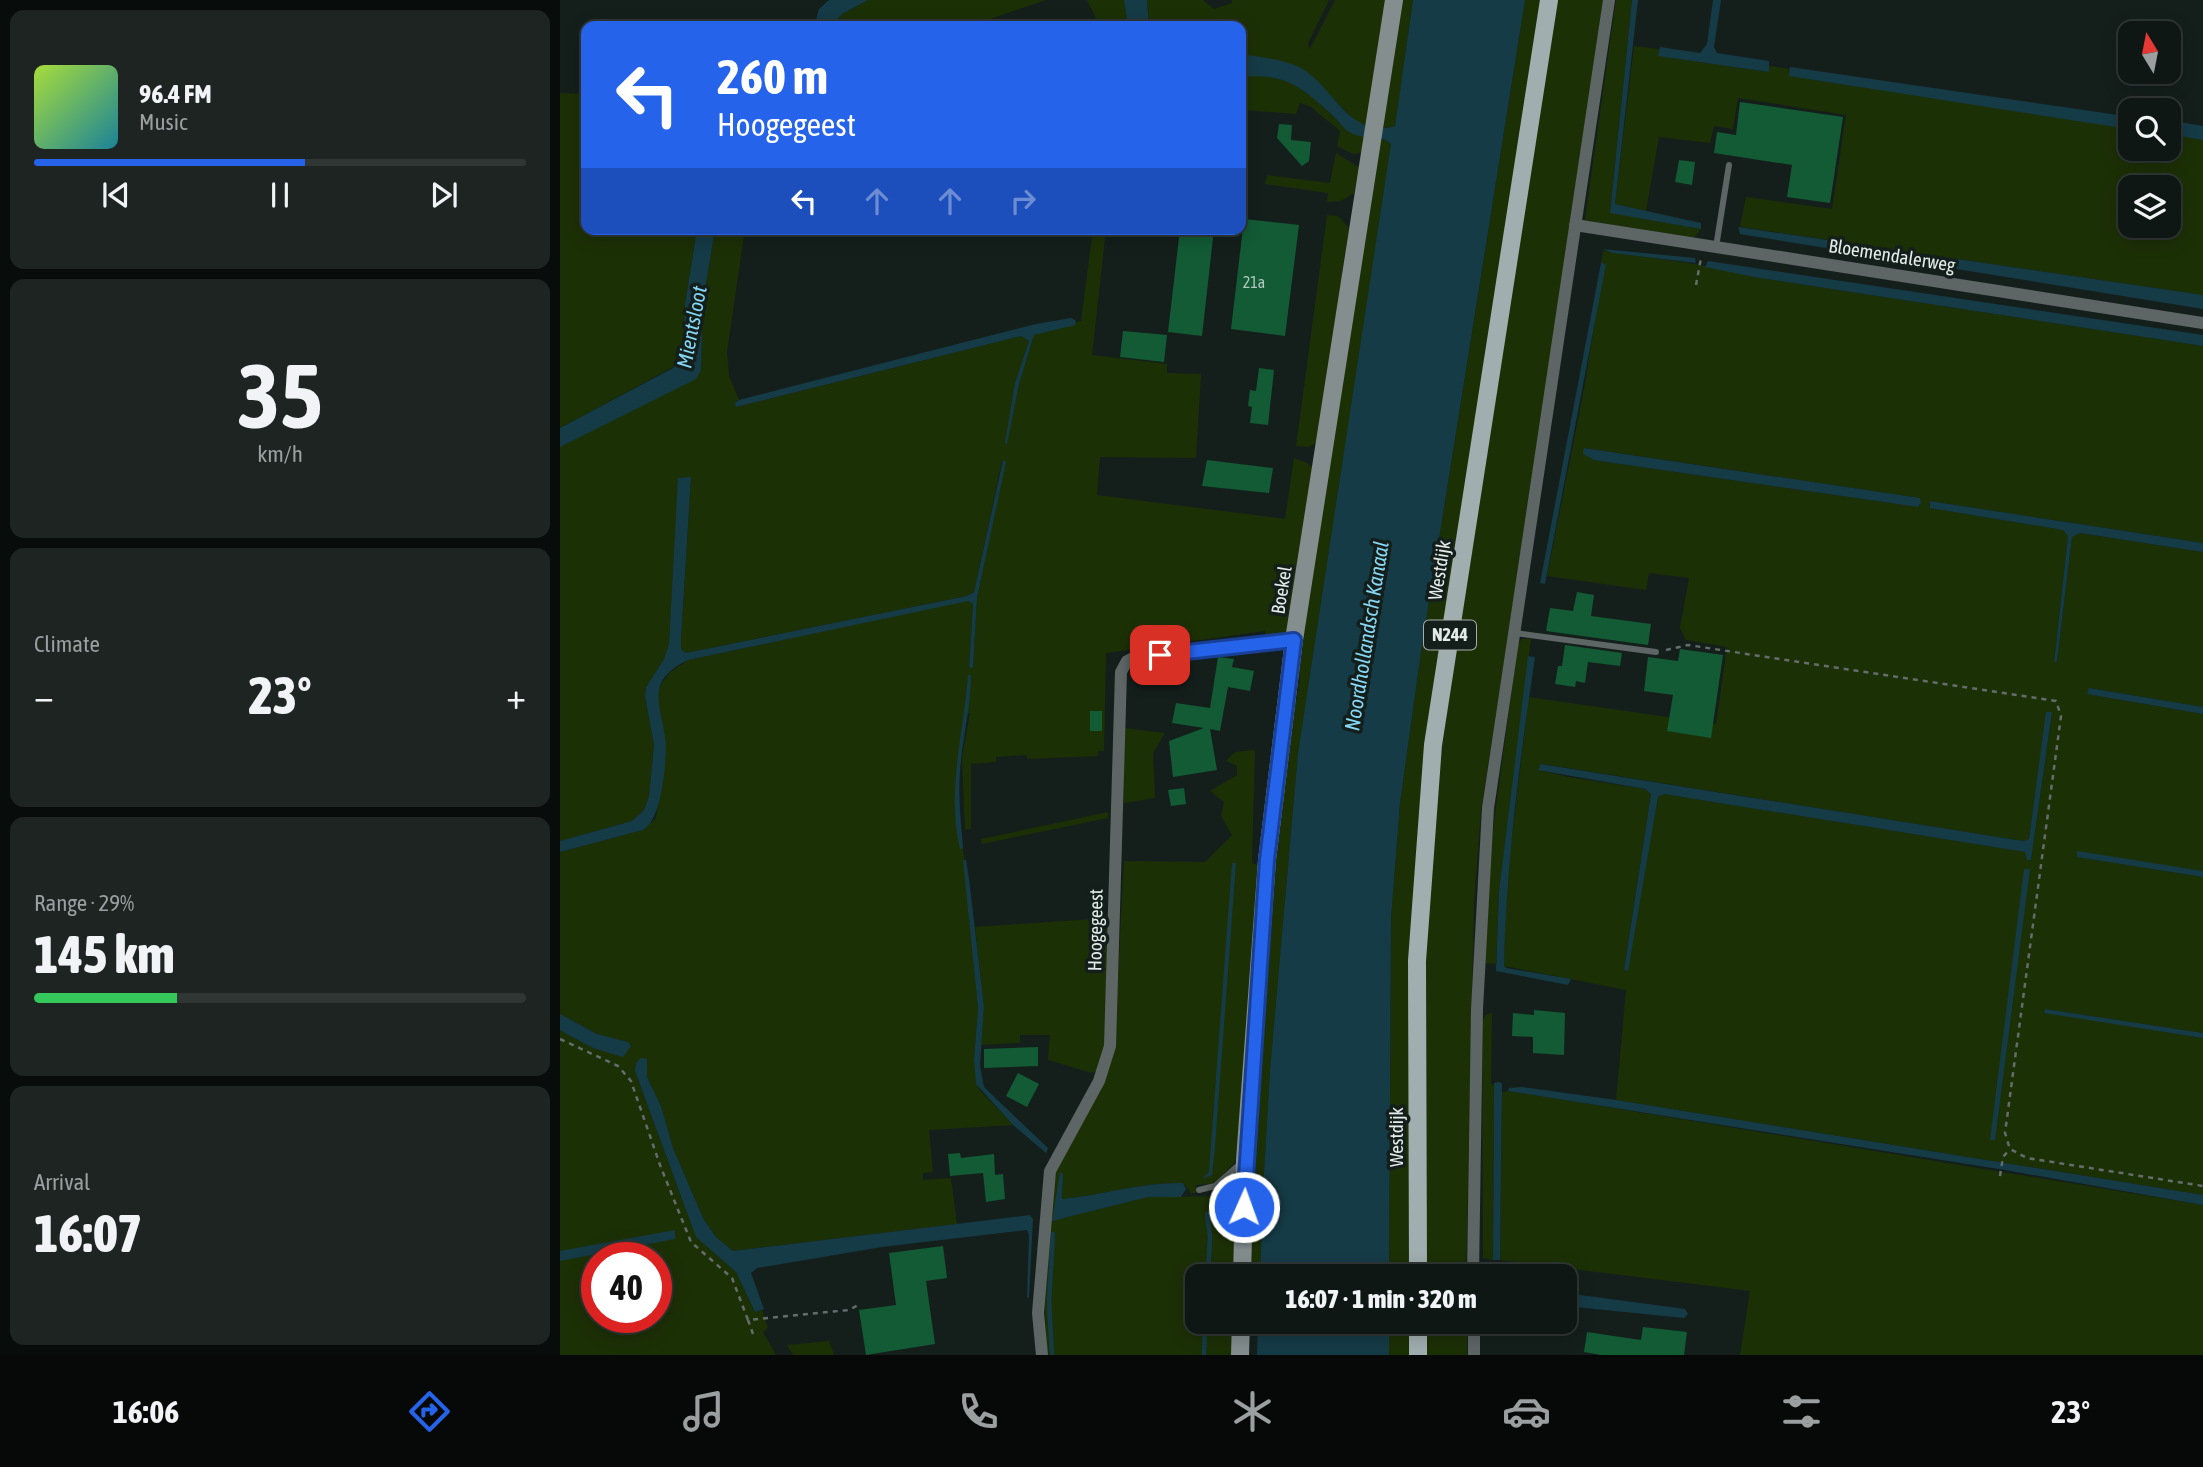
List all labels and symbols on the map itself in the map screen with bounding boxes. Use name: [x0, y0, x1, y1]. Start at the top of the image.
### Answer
north arrow: [2118, 21, 2180, 84]
street label: Bloemendalerweg: [1827, 234, 1958, 276]
house number: 21a: [1243, 273, 1265, 291]
water label: Mientsloot: [671, 284, 711, 370]
street label: Westdijk: [1423, 538, 1455, 601]
water label: Noordhollandsch Kanaal: [1339, 539, 1393, 732]
street label: Boekel: [1266, 564, 1296, 616]
road number: N244: [1424, 620, 1476, 650]
pin: [1130, 625, 1190, 685]
street label: Hoogegeest: [1083, 889, 1107, 971]
street label: Westdijk: [1385, 1106, 1407, 1167]
position arrow: [1207, 1170, 1281, 1244]
speed limit sign: 40: [581, 1242, 672, 1333]

